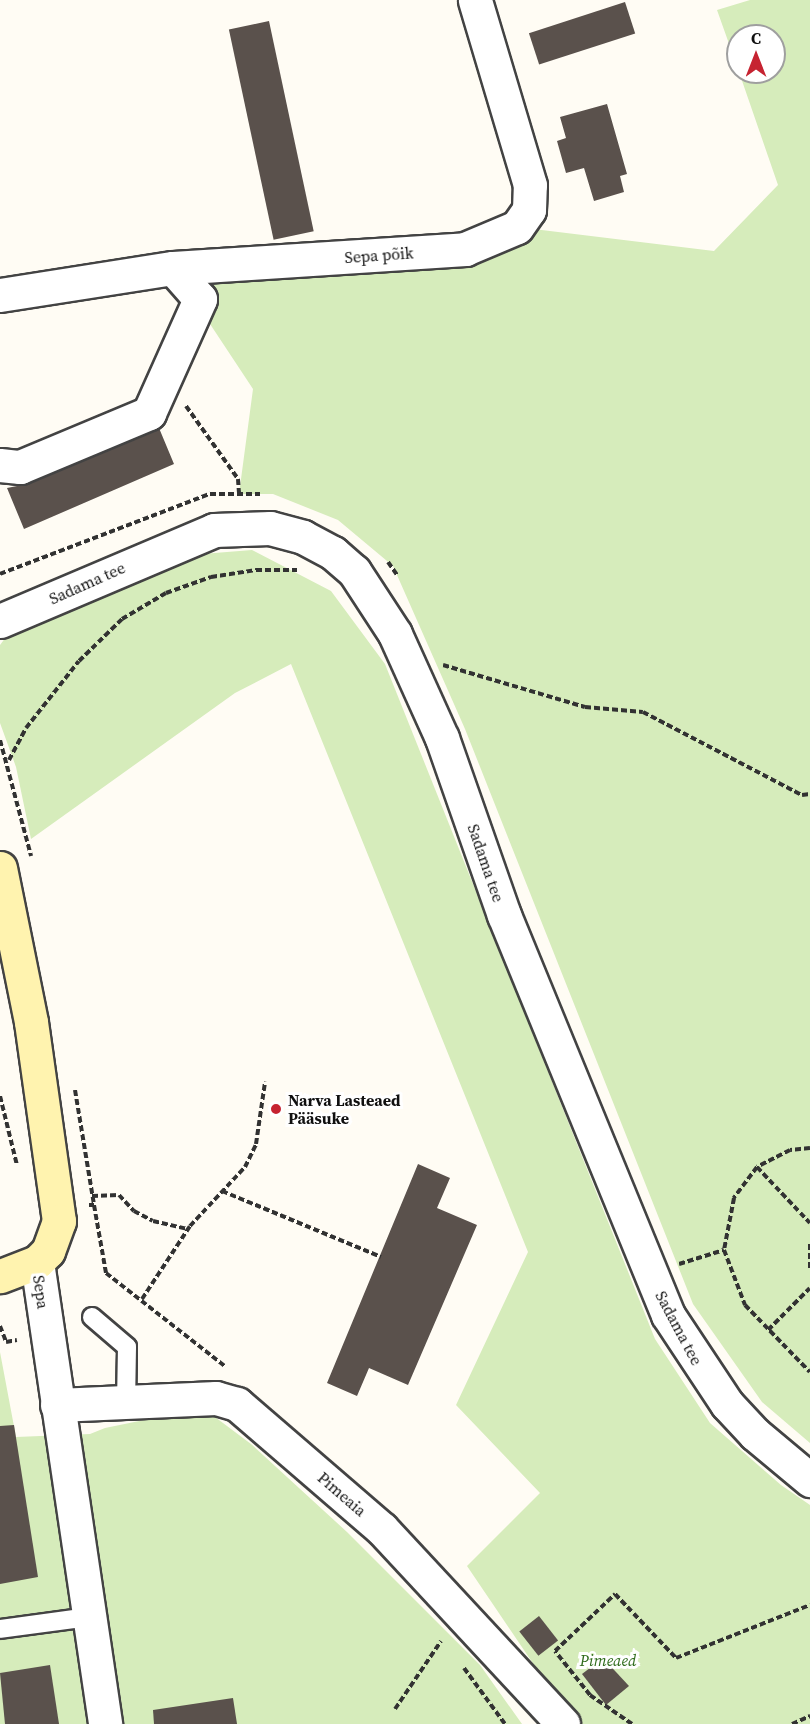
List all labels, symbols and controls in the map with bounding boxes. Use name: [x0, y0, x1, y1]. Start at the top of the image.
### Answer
north arrow: [726, 24, 786, 84]
text: С: [751, 27, 761, 49]
street label: Sepa põik: [344, 243, 414, 267]
street label: Sadama tee: [46, 558, 128, 608]
street label: Sadama tee: [464, 822, 508, 904]
place label: Narva Lasteaed Pääsuke: [288, 1090, 401, 1128]
marker: Narva Lasteaed Pääsuke: [269, 1102, 283, 1116]
street label: Sepa: [29, 1274, 53, 1310]
street label: Sadama tee: [651, 1288, 707, 1368]
street label: Pimeaia: [314, 1468, 370, 1520]
park label: Pimeaed: [580, 1650, 636, 1670]

